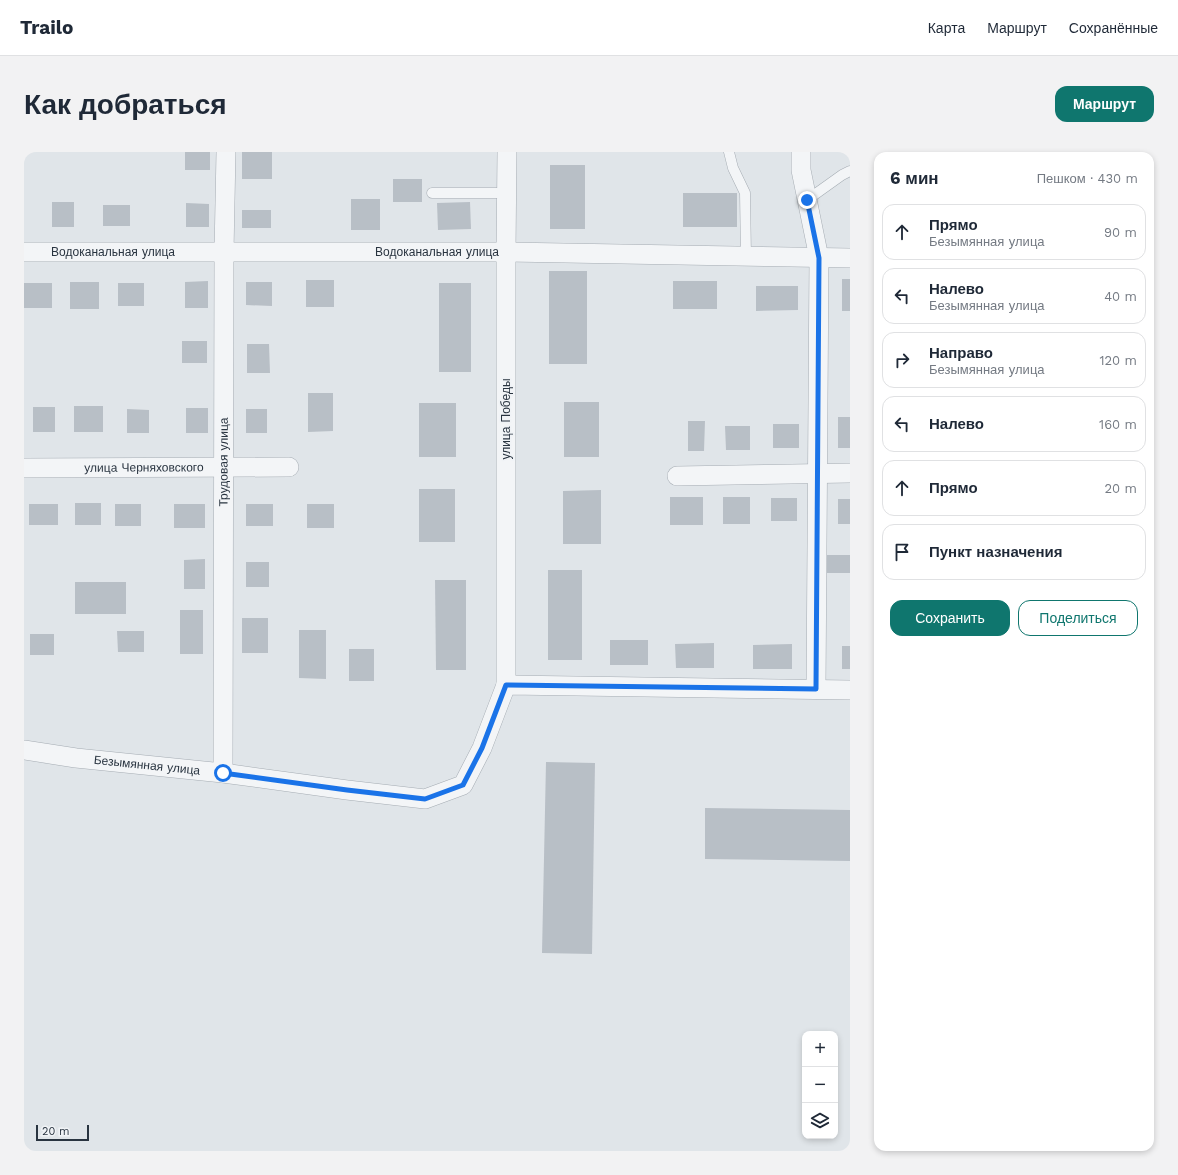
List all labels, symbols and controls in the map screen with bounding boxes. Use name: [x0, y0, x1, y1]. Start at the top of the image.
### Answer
text: Trailo: [20, 16, 73, 39]
text: Карта: [928, 20, 965, 36]
text: Маршрут: [987, 20, 1047, 36]
text: Сохранённые: [1069, 20, 1158, 36]
button: Маршрут: [1055, 86, 1154, 122]
text: Как добраться: [24, 88, 227, 121]
text: 6 мин: [890, 168, 939, 188]
text: Пешком · 430 m: [1037, 171, 1138, 186]
route end: [798, 191, 816, 209]
text: Прямо: [929, 216, 978, 234]
icon: ahead: [891, 221, 913, 243]
text: 90 m: [1104, 225, 1137, 240]
text: Безымянная улица: [929, 234, 1045, 249]
street label: Водоканальная улица: [51, 245, 175, 259]
street label: Водоканальная улица: [375, 245, 499, 259]
text: Налево: [929, 280, 984, 298]
icon: left: [891, 285, 913, 307]
text: 40 m: [1104, 289, 1137, 304]
text: Безымянная улица: [929, 298, 1045, 313]
text: Направо: [929, 344, 993, 362]
icon: right: [891, 349, 913, 371]
text: 120 m: [1099, 353, 1137, 368]
text: Безымянная улица: [929, 362, 1045, 377]
street label: улица Победы: [499, 378, 513, 460]
icon: left: [891, 413, 913, 435]
text: Налево: [929, 415, 984, 433]
street label: Трудовая улица: [217, 417, 231, 507]
text: 160 m: [1099, 417, 1137, 432]
street label: улица Черняховского: [84, 460, 204, 475]
icon: ahead: [891, 477, 913, 499]
text: Прямо: [929, 479, 978, 497]
text: 20 m: [1105, 481, 1137, 496]
icon: arrive: [891, 541, 913, 563]
text: Пункт назначения: [929, 543, 1062, 561]
button: Сохранить: [890, 600, 1010, 636]
button: Поделиться: [1018, 600, 1138, 636]
street label: Безымянная улица: [93, 753, 201, 778]
route start: [214, 764, 232, 782]
map controls: [802, 1031, 838, 1139]
button: +: [802, 1031, 838, 1067]
button: −: [802, 1067, 838, 1103]
button: layers: [802, 1103, 838, 1139]
scale bar: [36, 1123, 89, 1142]
text: 20 m: [42, 1125, 70, 1138]

